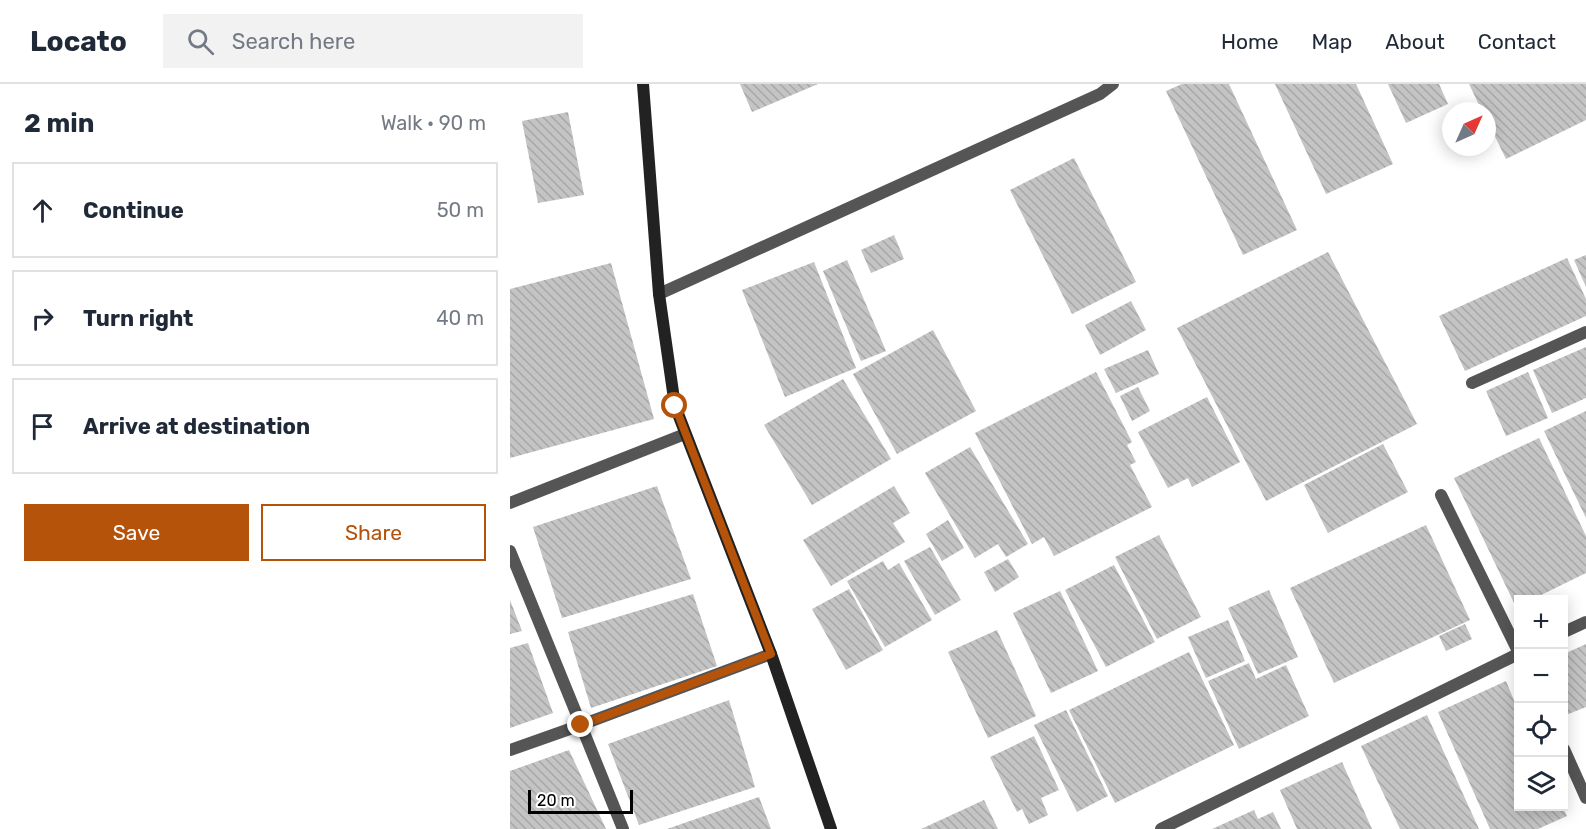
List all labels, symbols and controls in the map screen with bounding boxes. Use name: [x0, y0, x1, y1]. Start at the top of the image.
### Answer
search box: [163, 14, 583, 68]
text: Locato: [30, 25, 127, 58]
icon: search: [184, 25, 217, 58]
text: Search here: [232, 28, 355, 55]
text: Home: [1221, 29, 1278, 54]
text: Map: [1311, 29, 1352, 54]
text: About: [1385, 29, 1445, 54]
text: Contact: [1478, 29, 1556, 54]
north arrow: [1442, 102, 1496, 156]
text: 2 min: [24, 108, 94, 139]
text: Walk · 90 m: [381, 111, 486, 135]
icon: ahead: [26, 194, 59, 227]
text: Continue: [83, 197, 184, 224]
text: 50 m: [437, 198, 484, 222]
icon: right: [26, 302, 59, 335]
text: Turn right: [83, 305, 193, 332]
text: 40 m: [436, 306, 484, 330]
route start: [661, 392, 687, 418]
icon: arrive: [26, 410, 59, 443]
text: Arrive at destination: [83, 413, 310, 440]
button: Save: [24, 504, 249, 561]
button: Share: [261, 504, 486, 561]
map controls: [1514, 595, 1568, 811]
button: +: [1514, 595, 1568, 649]
button: −: [1514, 649, 1568, 703]
button: locate: [1514, 703, 1568, 757]
route end: [567, 711, 593, 737]
button: layers: [1514, 757, 1568, 811]
scale bar: [528, 787, 633, 814]
text: 20 m: [537, 791, 575, 810]

